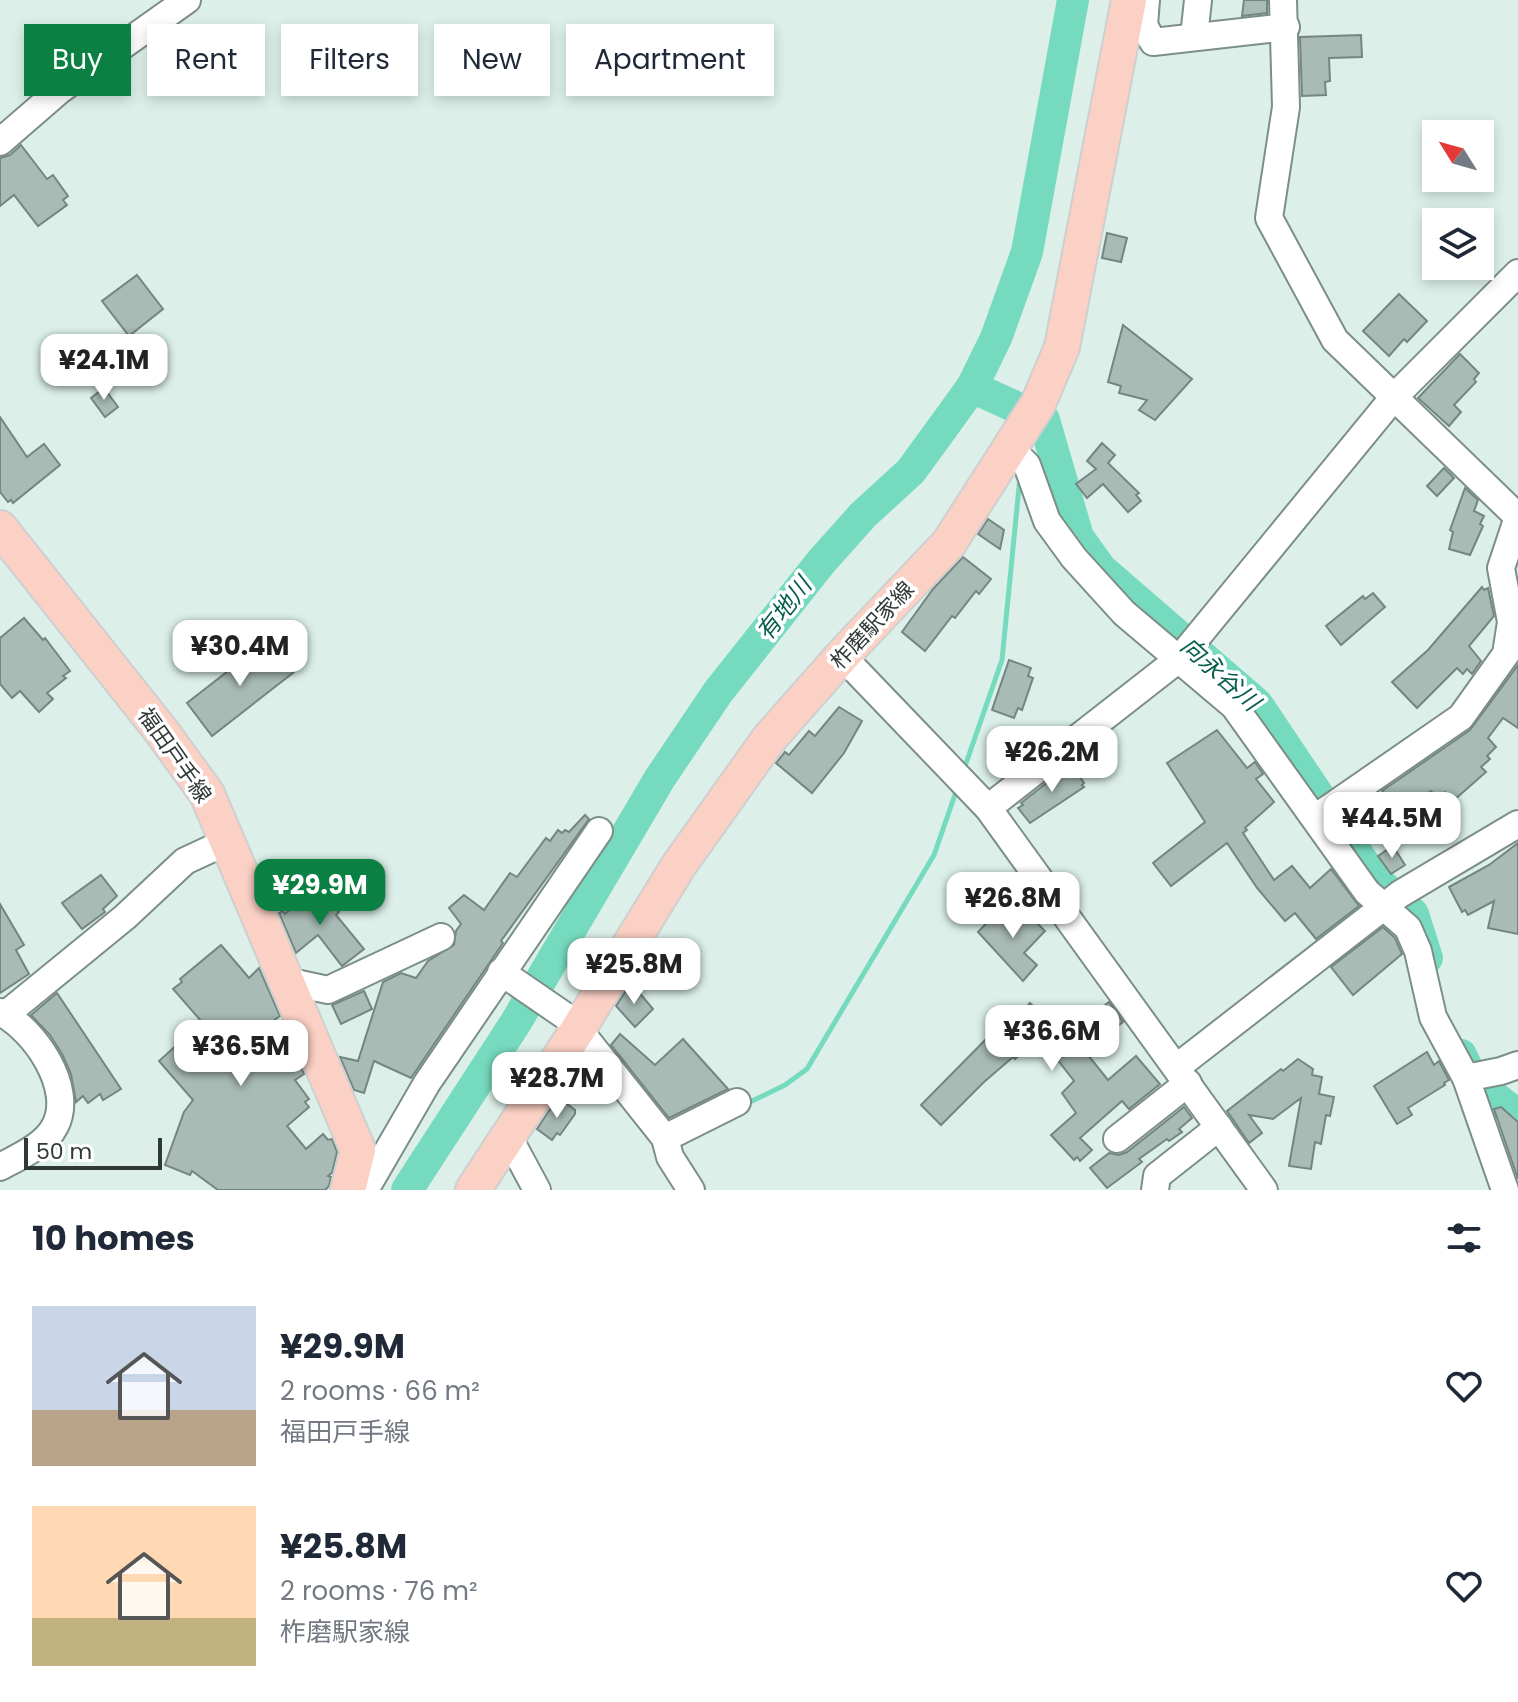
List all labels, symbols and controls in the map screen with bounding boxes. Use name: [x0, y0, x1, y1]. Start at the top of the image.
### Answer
chip: Buy: [24, 24, 131, 96]
chip: Rent: [147, 24, 265, 96]
chip: Filters: [281, 24, 418, 96]
chip: New: [434, 24, 550, 96]
chip: Apartment: [566, 24, 774, 96]
north arrow: [1422, 120, 1494, 192]
map controls: [1422, 120, 1494, 280]
button: layers: [1422, 208, 1494, 280]
pin: ¥24.1M: [39, 334, 169, 402]
text: ¥24.1M: [59, 342, 149, 378]
water label: 有地川: [748, 568, 821, 647]
street label: 柞磨駅家線: [824, 575, 921, 676]
pin: ¥30.4M: [175, 620, 305, 688]
text: ¥30.4M: [191, 628, 289, 664]
water label: 向永谷川: [1174, 629, 1269, 720]
street label: 福田戸手線: [130, 701, 219, 809]
pin: ¥26.2M: [987, 726, 1117, 794]
text: ¥26.2M: [1005, 734, 1099, 770]
pin: ¥44.5M: [1327, 792, 1457, 860]
text: ¥44.5M: [1342, 800, 1442, 836]
pin: ¥29.9M: [255, 859, 385, 927]
text: ¥29.9M: [272, 867, 368, 903]
pin: ¥26.8M: [948, 872, 1078, 940]
text: ¥26.8M: [965, 880, 1061, 916]
pin: ¥25.8M: [569, 938, 699, 1006]
text: ¥25.8M: [585, 946, 683, 982]
pin: ¥36.6M: [987, 1005, 1117, 1073]
text: ¥36.6M: [1003, 1013, 1101, 1049]
pin: ¥36.5M: [176, 1020, 306, 1088]
text: ¥36.5M: [192, 1028, 290, 1064]
pin: ¥28.7M: [492, 1052, 622, 1120]
text: ¥28.7M: [510, 1060, 604, 1096]
scale bar: [24, 1134, 162, 1170]
text: 50 m: [36, 1136, 92, 1167]
text: 10 homes: [32, 1214, 195, 1262]
icon: filters: [1442, 1216, 1486, 1260]
text: ¥29.9M: [280, 1322, 405, 1370]
icon: home: [96, 1338, 192, 1434]
icon: heart: [1442, 1364, 1486, 1408]
text: 2 rooms · 66 m²: [280, 1373, 480, 1409]
text: 福田戸手線: [280, 1414, 410, 1450]
text: ¥25.8M: [280, 1522, 407, 1570]
icon: home: [96, 1538, 192, 1634]
icon: heart: [1442, 1564, 1486, 1608]
text: 2 rooms · 76 m²: [280, 1573, 478, 1609]
text: 柞磨駅家線: [280, 1614, 410, 1650]

